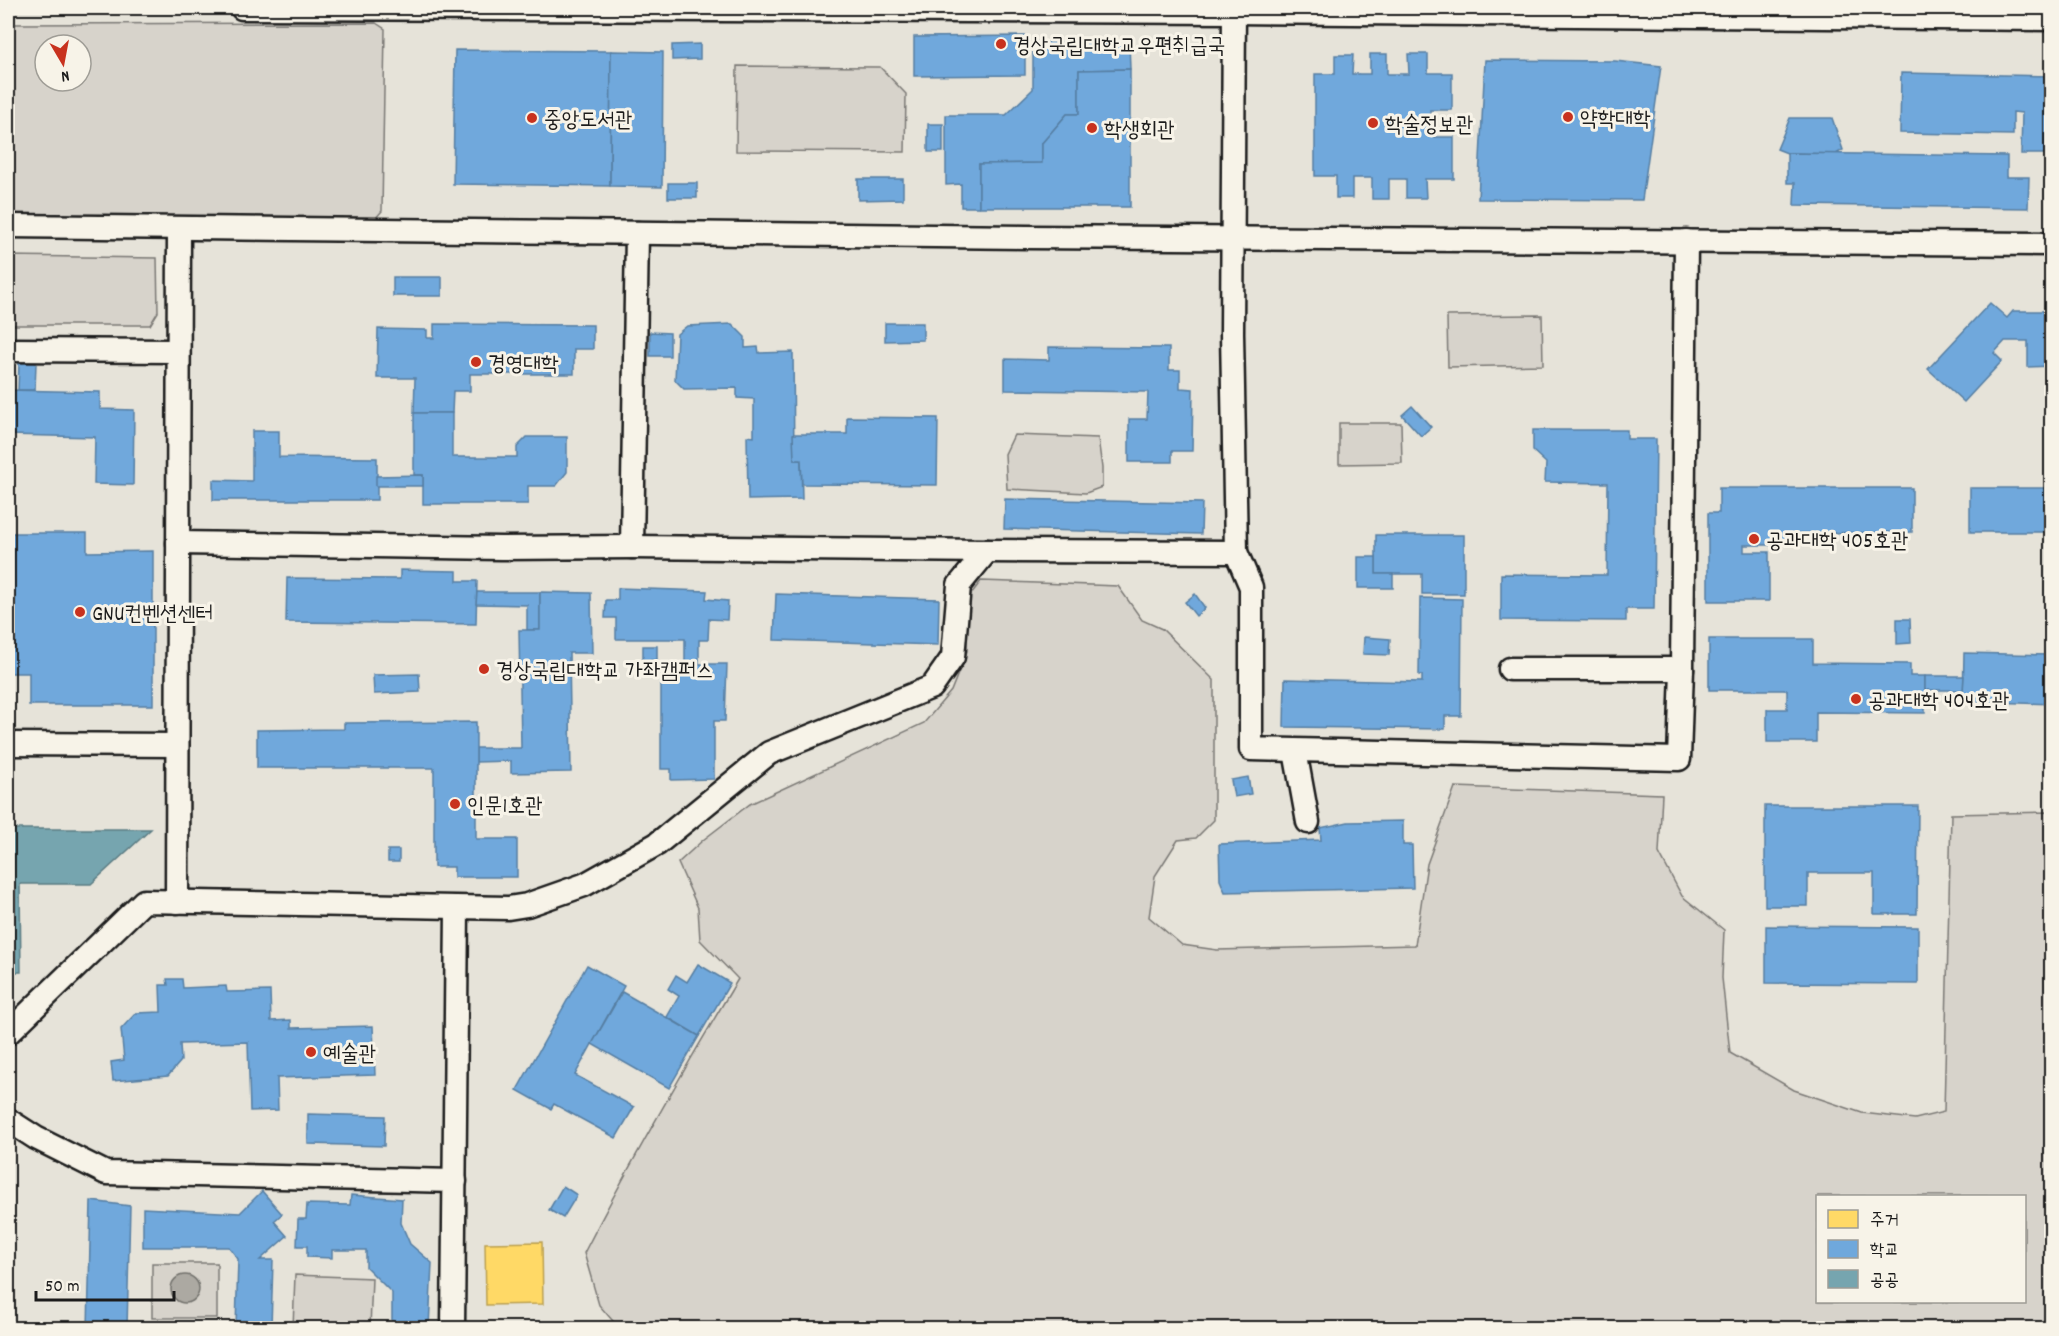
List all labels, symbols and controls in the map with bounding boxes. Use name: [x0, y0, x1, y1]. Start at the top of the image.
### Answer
place label: 경상국립대학교우편취급국: [1013, 32, 1225, 63]
north arrow: [33, 33, 93, 93]
marker: 경상국립대학교우편취급국: [994, 37, 1008, 51]
text: N: [59, 63, 71, 87]
place label: 약학대학: [1580, 105, 1651, 136]
place label: 중앙도서관: [544, 106, 633, 137]
marker: 약학대학: [1561, 110, 1575, 124]
marker: 중앙도서관: [525, 111, 539, 125]
place label: 학술정보관: [1385, 111, 1474, 142]
place label: 학생회관: [1104, 116, 1175, 147]
marker: 학술정보관: [1366, 116, 1380, 130]
marker: 학생회관: [1085, 121, 1099, 135]
place label: 경영대학: [488, 350, 559, 381]
marker: 경영대학: [469, 355, 483, 369]
place label: 공과대학 405호관: [1766, 527, 1909, 558]
marker: 공과대학 405호관: [1747, 532, 1761, 546]
place label: GNU컨벤션센터: [92, 600, 213, 631]
marker: GNU컨벤션센터: [73, 605, 87, 619]
place label: 경상국립대학교 가좌캠퍼스: [496, 657, 713, 688]
marker: 경상국립대학교 가좌캠퍼스: [477, 662, 491, 676]
place label: 공과대학 404호관: [1868, 687, 2010, 718]
marker: 공과대학 404호관: [1849, 692, 1863, 706]
place label: 인문1호관: [467, 792, 543, 823]
marker: 인문1호관: [448, 797, 462, 811]
place label: 예술관: [323, 1040, 376, 1071]
marker: 예술관: [304, 1045, 318, 1059]
legend: [1816, 1195, 2026, 1303]
text: 주거: [1870, 1209, 1899, 1234]
text: 학교: [1870, 1239, 1899, 1264]
scale bar: [36, 1264, 174, 1302]
text: 공공: [1870, 1269, 1899, 1294]
text: 50 m: [45, 1275, 80, 1300]

